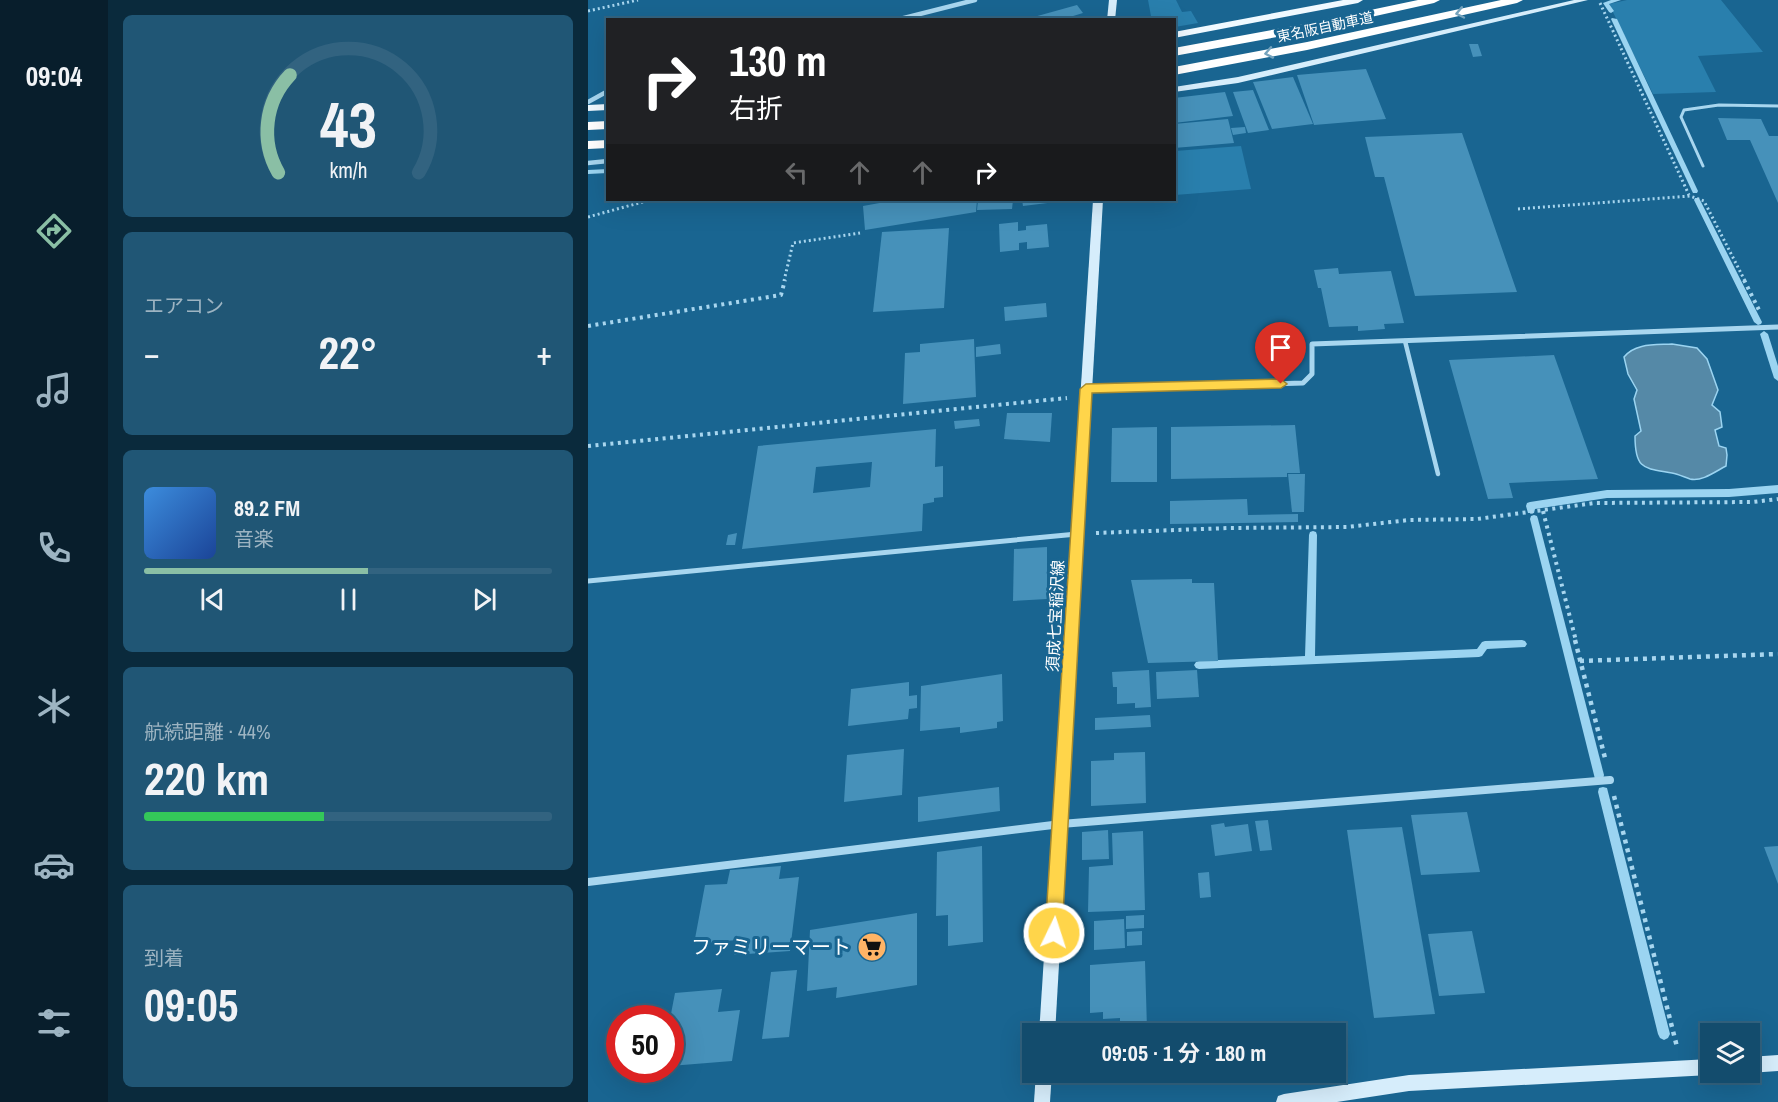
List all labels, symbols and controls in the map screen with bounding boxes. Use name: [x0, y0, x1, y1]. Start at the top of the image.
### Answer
one-way arrow: [1455, 6, 1465, 19]
street label: 東名阪自動車道: [1275, 8, 1375, 46]
text: 130 m: [729, 33, 827, 89]
icon: right: [630, 42, 708, 120]
one-way arrow: [1264, 46, 1274, 59]
text: 09:04: [26, 58, 82, 94]
text: 43: [320, 82, 376, 166]
text: 右折: [729, 90, 783, 126]
icon: left: [780, 156, 813, 189]
icon: ahead: [843, 156, 876, 189]
icon: ahead: [906, 156, 939, 189]
icon: right: [969, 156, 1002, 189]
text: km/h: [329, 157, 367, 186]
icon: directions: [33, 210, 75, 252]
text: エアコン: [144, 292, 224, 319]
text: 22°: [318, 322, 378, 383]
pin: [1255, 322, 1306, 384]
text: −: [144, 331, 160, 375]
text: +: [536, 331, 552, 375]
icon: arrive: [1264, 331, 1297, 364]
icon: music: [33, 369, 75, 411]
text: 89.2 FM: [234, 493, 300, 523]
text: 音楽: [234, 525, 274, 552]
icon: phone: [33, 527, 75, 569]
street label: 須成七宝稲沢線: [1041, 559, 1069, 673]
icon: previous: [196, 583, 229, 616]
icon: pause: [332, 583, 365, 616]
icon: next: [468, 583, 501, 616]
icon: climate: [33, 685, 75, 727]
text: 航続距離 · 44%: [144, 718, 271, 745]
text: 220 km: [144, 748, 269, 809]
icon: car: [33, 844, 75, 886]
position arrow: [1022, 901, 1086, 965]
supermarket icon: ファミリーマート: [856, 931, 888, 963]
place label: ファミリーマート: [691, 933, 851, 960]
text: 到着: [144, 944, 184, 971]
text: 09:05: [144, 974, 238, 1035]
icon: filters: [33, 1002, 75, 1044]
speed limit sign: 50: [606, 1005, 684, 1083]
map controls: [1700, 1023, 1760, 1083]
button: layers: [1700, 1023, 1760, 1083]
text: 09:05 · 1 分 · 180 m: [1102, 1038, 1266, 1068]

